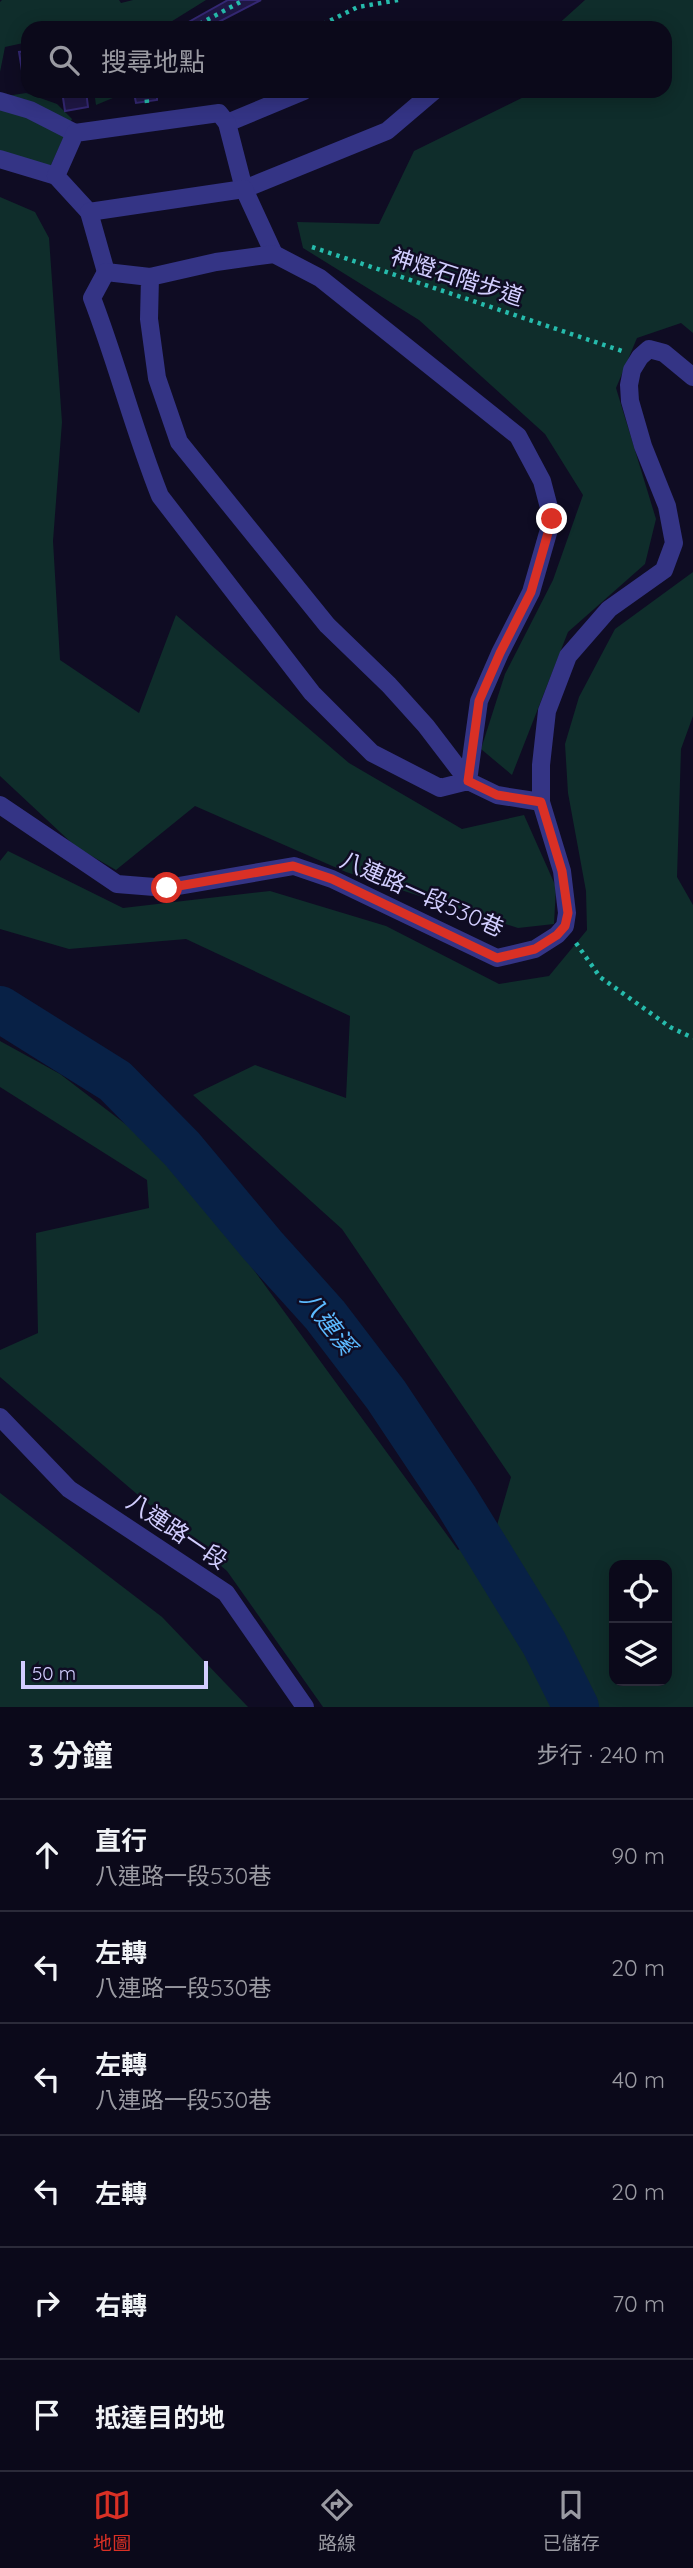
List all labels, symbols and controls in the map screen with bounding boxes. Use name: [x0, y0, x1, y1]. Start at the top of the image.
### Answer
search box: [21, 21, 672, 98]
icon: search: [45, 41, 83, 79]
text: 搜尋地點: [101, 45, 205, 78]
street label: 神燈石階步道: [387, 241, 527, 312]
route end: [536, 503, 567, 534]
street label: 八連路一段530巷: [336, 844, 509, 943]
route start: [151, 872, 182, 903]
water label: 八連溪: [295, 1285, 365, 1362]
street label: 八連路一段: [122, 1486, 233, 1575]
map controls: [609, 1560, 672, 1686]
button: locate: [609, 1560, 672, 1623]
button: layers: [609, 1623, 672, 1686]
scale bar: [21, 1658, 208, 1690]
text: 50 m: [32, 1661, 76, 1685]
text: 3 分鐘: [28, 1736, 113, 1774]
text: 步行 · 240 m: [536, 1740, 665, 1769]
text: 直行: [95, 1824, 147, 1857]
icon: ahead: [28, 1836, 66, 1874]
text: 90 m: [611, 1841, 665, 1870]
text: 八連路一段530巷: [95, 1861, 271, 1890]
text: 左轉: [95, 1936, 147, 1969]
icon: left: [28, 1948, 66, 1986]
text: 20 m: [611, 1953, 665, 1982]
text: 八連路一段530巷: [95, 1973, 271, 2002]
text: 左轉: [95, 2048, 147, 2081]
icon: left: [28, 2060, 66, 2098]
text: 40 m: [612, 2065, 665, 2094]
text: 八連路一段530巷: [95, 2085, 271, 2114]
icon: left: [28, 2172, 66, 2210]
text: 左轉: [95, 2177, 147, 2210]
text: 20 m: [611, 2177, 665, 2206]
icon: right: [28, 2284, 66, 2322]
text: 右轉: [95, 2289, 147, 2322]
text: 70 m: [612, 2289, 665, 2318]
icon: arrive: [28, 2396, 66, 2434]
text: 抵達目的地: [95, 2401, 225, 2434]
tab: 地圖: [93, 2486, 131, 2555]
tab: 路線: [318, 2486, 356, 2555]
tab: 已儲存: [543, 2486, 600, 2555]

